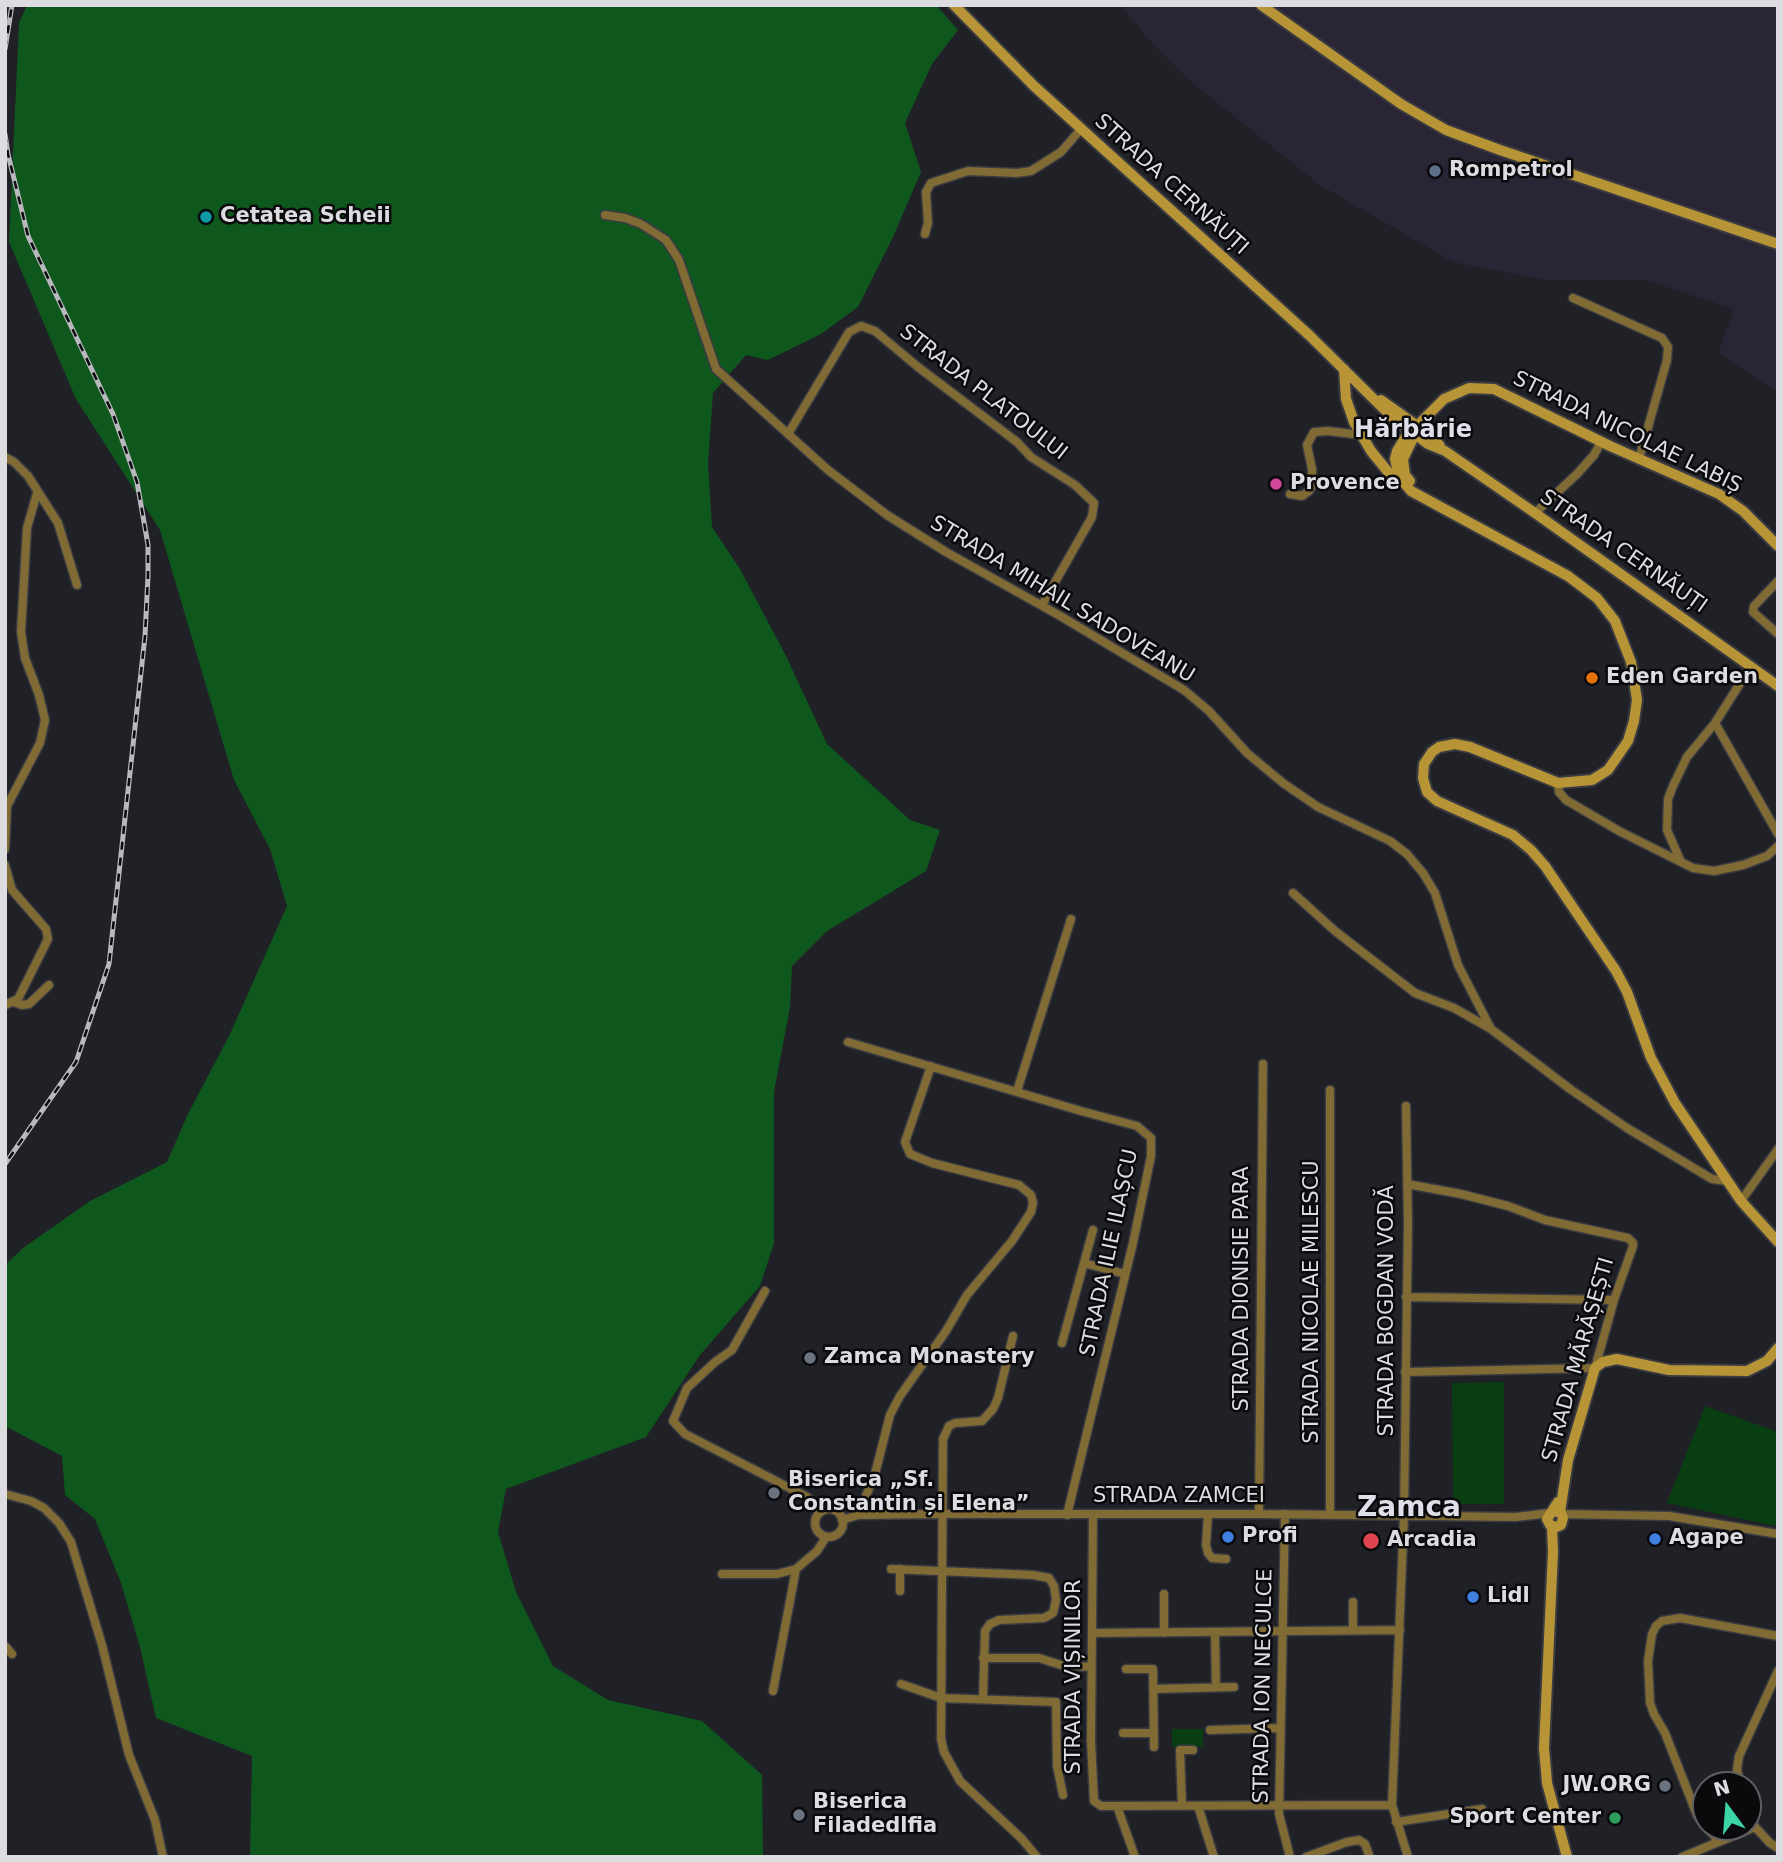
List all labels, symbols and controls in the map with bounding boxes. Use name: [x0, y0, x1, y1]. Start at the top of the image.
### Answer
street label: STRADA CERNĂUȚI: [1089, 109, 1253, 261]
place label: Rompetrol: [1449, 158, 1573, 184]
marker: Rompetrol: [1427, 163, 1443, 179]
place label: Cetatea Scheii: [220, 204, 391, 230]
marker: Cetatea Scheii: [198, 209, 214, 225]
street label: STRADA PLATOULUI: [894, 320, 1072, 466]
street label: STRADA NICOLAE LABIȘ: [1509, 367, 1745, 499]
district label: Hărbărie: [1354, 417, 1472, 445]
place label: Provence: [1290, 471, 1400, 497]
marker: Provence: [1268, 476, 1284, 492]
street label: STRADA CERNĂUȚI: [1535, 485, 1711, 619]
street label: STRADA MIHAIL SADOVEANU: [925, 511, 1199, 689]
place label: Eden Garden: [1606, 665, 1758, 691]
marker: Eden Garden: [1584, 670, 1600, 686]
street label: STRADA ILIE ILAȘCU: [1076, 1147, 1144, 1359]
street label: STRADA NICOLAE MILESCU: [1300, 1160, 1326, 1444]
street label: STRADA DIONISIE PARA: [1230, 1166, 1256, 1412]
street label: STRADA BOGDAN VODĂ: [1375, 1185, 1401, 1437]
street label: STRADA MĂRĂȘEȘTI: [1538, 1255, 1620, 1465]
place label: Zamca Monastery: [824, 1345, 1034, 1371]
marker: Zamca Monastery: [802, 1350, 818, 1366]
place label: Biserica „Sf. Constantin și Elena”: [788, 1468, 1030, 1518]
street label: STRADA ZAMCEI: [1093, 1484, 1265, 1510]
marker: Biserica „Sf. Constantin și Elena”: [766, 1485, 782, 1501]
district label: Zamca: [1357, 1492, 1461, 1526]
place label: Profi: [1242, 1524, 1298, 1550]
place label: Agape: [1669, 1526, 1744, 1552]
place label: Arcadia: [1387, 1528, 1477, 1554]
marker: Profi: [1220, 1529, 1236, 1545]
marker: Arcadia: [1361, 1531, 1381, 1551]
marker: Agape: [1647, 1531, 1663, 1547]
street label: STRADA ION NECULCE: [1249, 1568, 1279, 1804]
street label: STRADA VIȘINILOR: [1062, 1579, 1088, 1775]
place label: Lidl: [1487, 1584, 1530, 1610]
marker: Lidl: [1465, 1589, 1481, 1605]
north arrow: [1692, 1771, 1762, 1841]
place label: JW.ORG: [1562, 1773, 1651, 1799]
text: N: [1711, 1775, 1732, 1801]
marker: JW.ORG: [1657, 1778, 1673, 1794]
place label: Biserica Filadedlfia: [813, 1790, 937, 1840]
place label: Sport Center: [1449, 1805, 1601, 1831]
marker: Biserica Filadedlfia: [791, 1807, 807, 1823]
marker: Sport Center: [1607, 1810, 1623, 1826]

